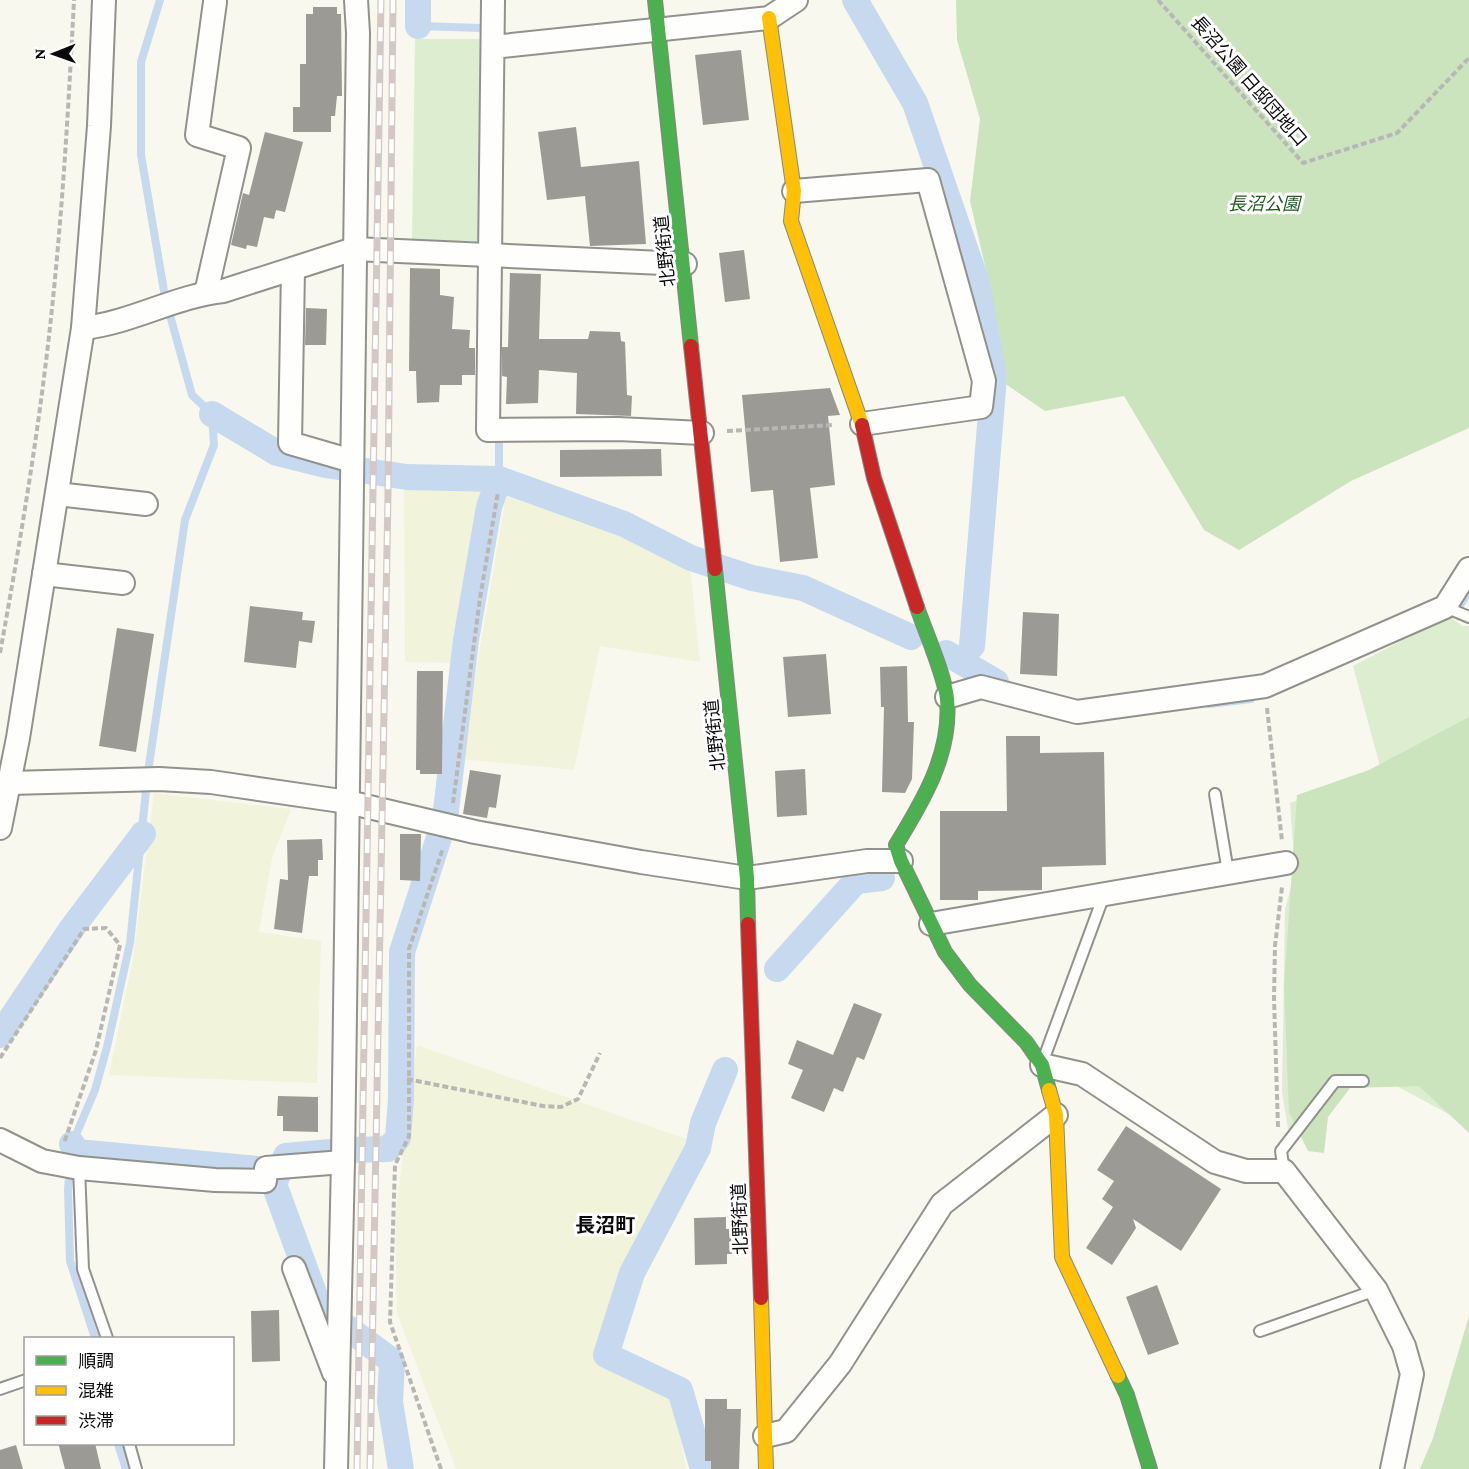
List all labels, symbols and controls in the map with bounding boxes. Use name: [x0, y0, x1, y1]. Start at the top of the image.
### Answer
street label: 長沼公園 日邸団地口: [1187, 12, 1311, 150]
north arrow: [24, 24, 84, 84]
text: N: [31, 49, 48, 60]
park label: 長沼公園: [1228, 194, 1303, 214]
street label: 北野街道: [651, 214, 679, 288]
street label: 北野街道: [701, 698, 729, 772]
street label: 北野街道: [729, 1183, 751, 1255]
district label: 長沼町: [575, 1214, 635, 1236]
legend: [24, 1337, 234, 1445]
text: 順調: [78, 1351, 114, 1371]
text: 混雑: [78, 1381, 114, 1401]
text: 渋滞: [78, 1411, 114, 1431]

